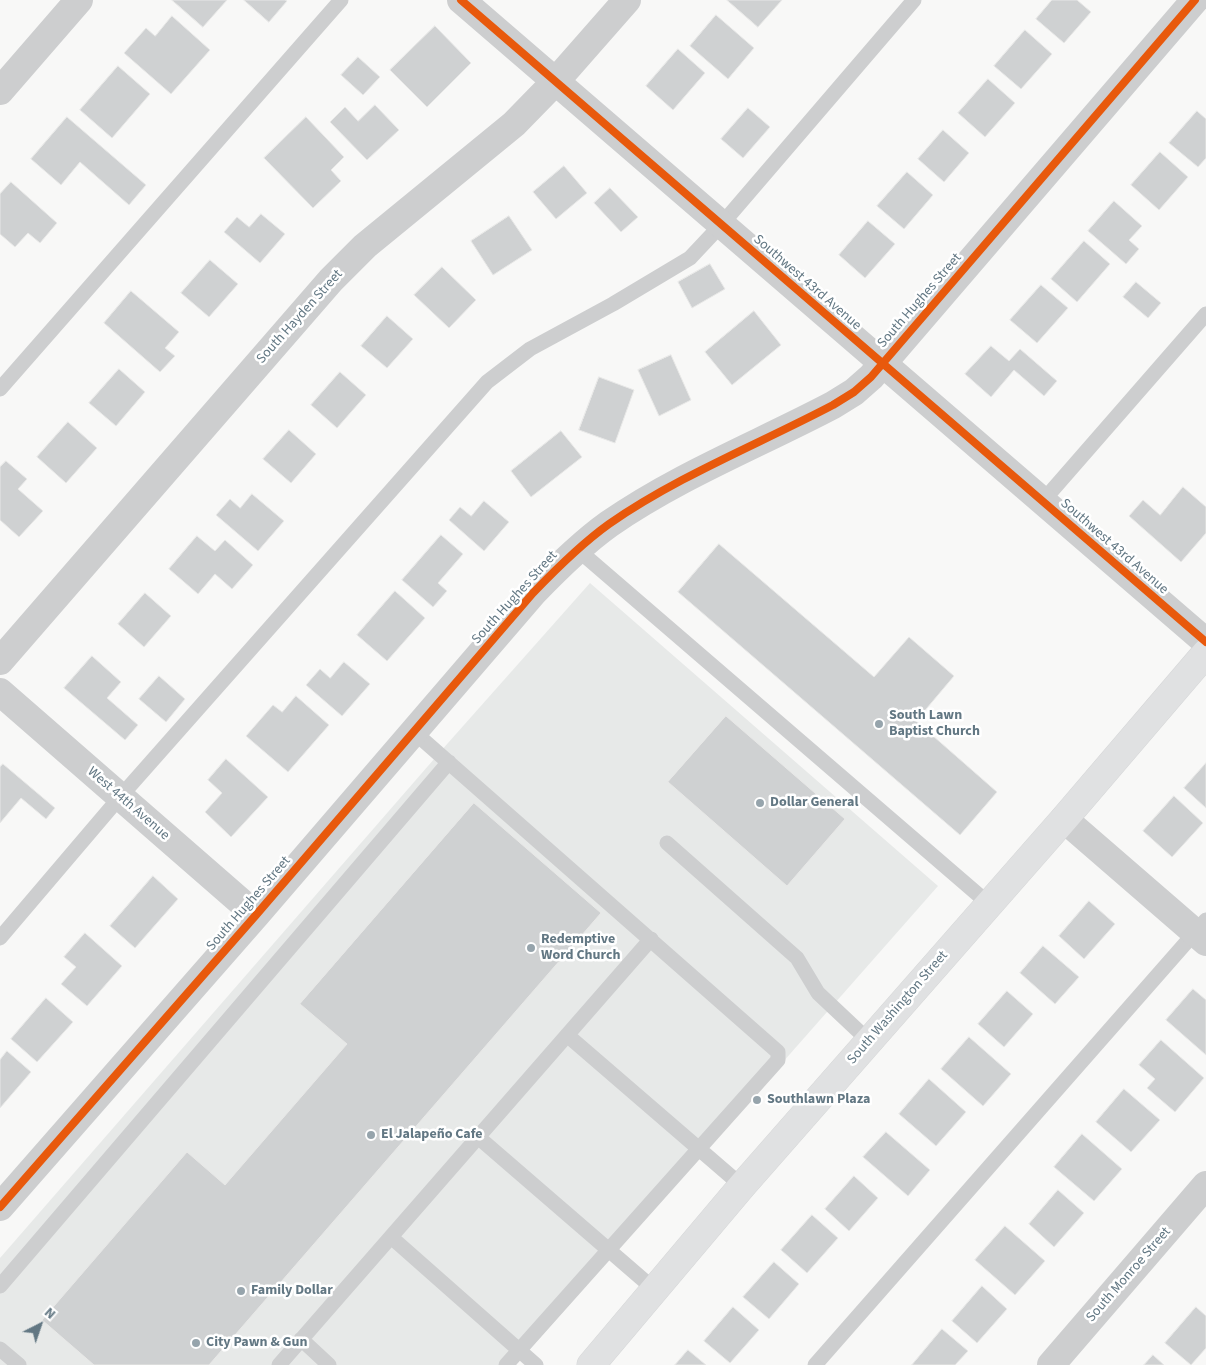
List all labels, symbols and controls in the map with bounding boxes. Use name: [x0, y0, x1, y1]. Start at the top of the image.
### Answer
street label: Southwest 43rd Avenue: [750, 232, 864, 334]
street label: South Hughes Street: [874, 250, 966, 352]
street label: South Hayden Street: [253, 267, 347, 367]
street label: Southwest 43rd Avenue: [1057, 496, 1171, 598]
street label: South Hughes Street: [469, 548, 561, 648]
place label: South Lawn Baptist Church: [889, 708, 980, 740]
marker: South Lawn Baptist Church: [873, 718, 885, 730]
street label: West 44th Avenue: [84, 764, 172, 844]
place label: Dollar General: [770, 795, 858, 811]
marker: Dollar General: [754, 797, 766, 809]
street label: South Hughes Street: [203, 853, 295, 955]
place label: Redemptive Word Church: [541, 932, 620, 964]
marker: Redemptive Word Church: [525, 942, 537, 954]
street label: South Washington Street: [844, 948, 952, 1068]
place label: Southlawn Plaza: [767, 1092, 870, 1108]
marker: Southlawn Plaza: [751, 1094, 763, 1106]
place label: El Jalapeño Cafe: [381, 1127, 483, 1143]
marker: El Jalapeño Cafe: [365, 1129, 377, 1141]
street label: South Monroe Street: [1083, 1224, 1175, 1326]
place label: Family Dollar: [251, 1283, 333, 1299]
marker: Family Dollar: [235, 1285, 247, 1297]
north arrow: [15, 1300, 65, 1350]
text: N: [40, 1303, 60, 1324]
place label: City Pawn & Gun: [206, 1335, 307, 1351]
marker: City Pawn & Gun: [190, 1337, 202, 1349]

